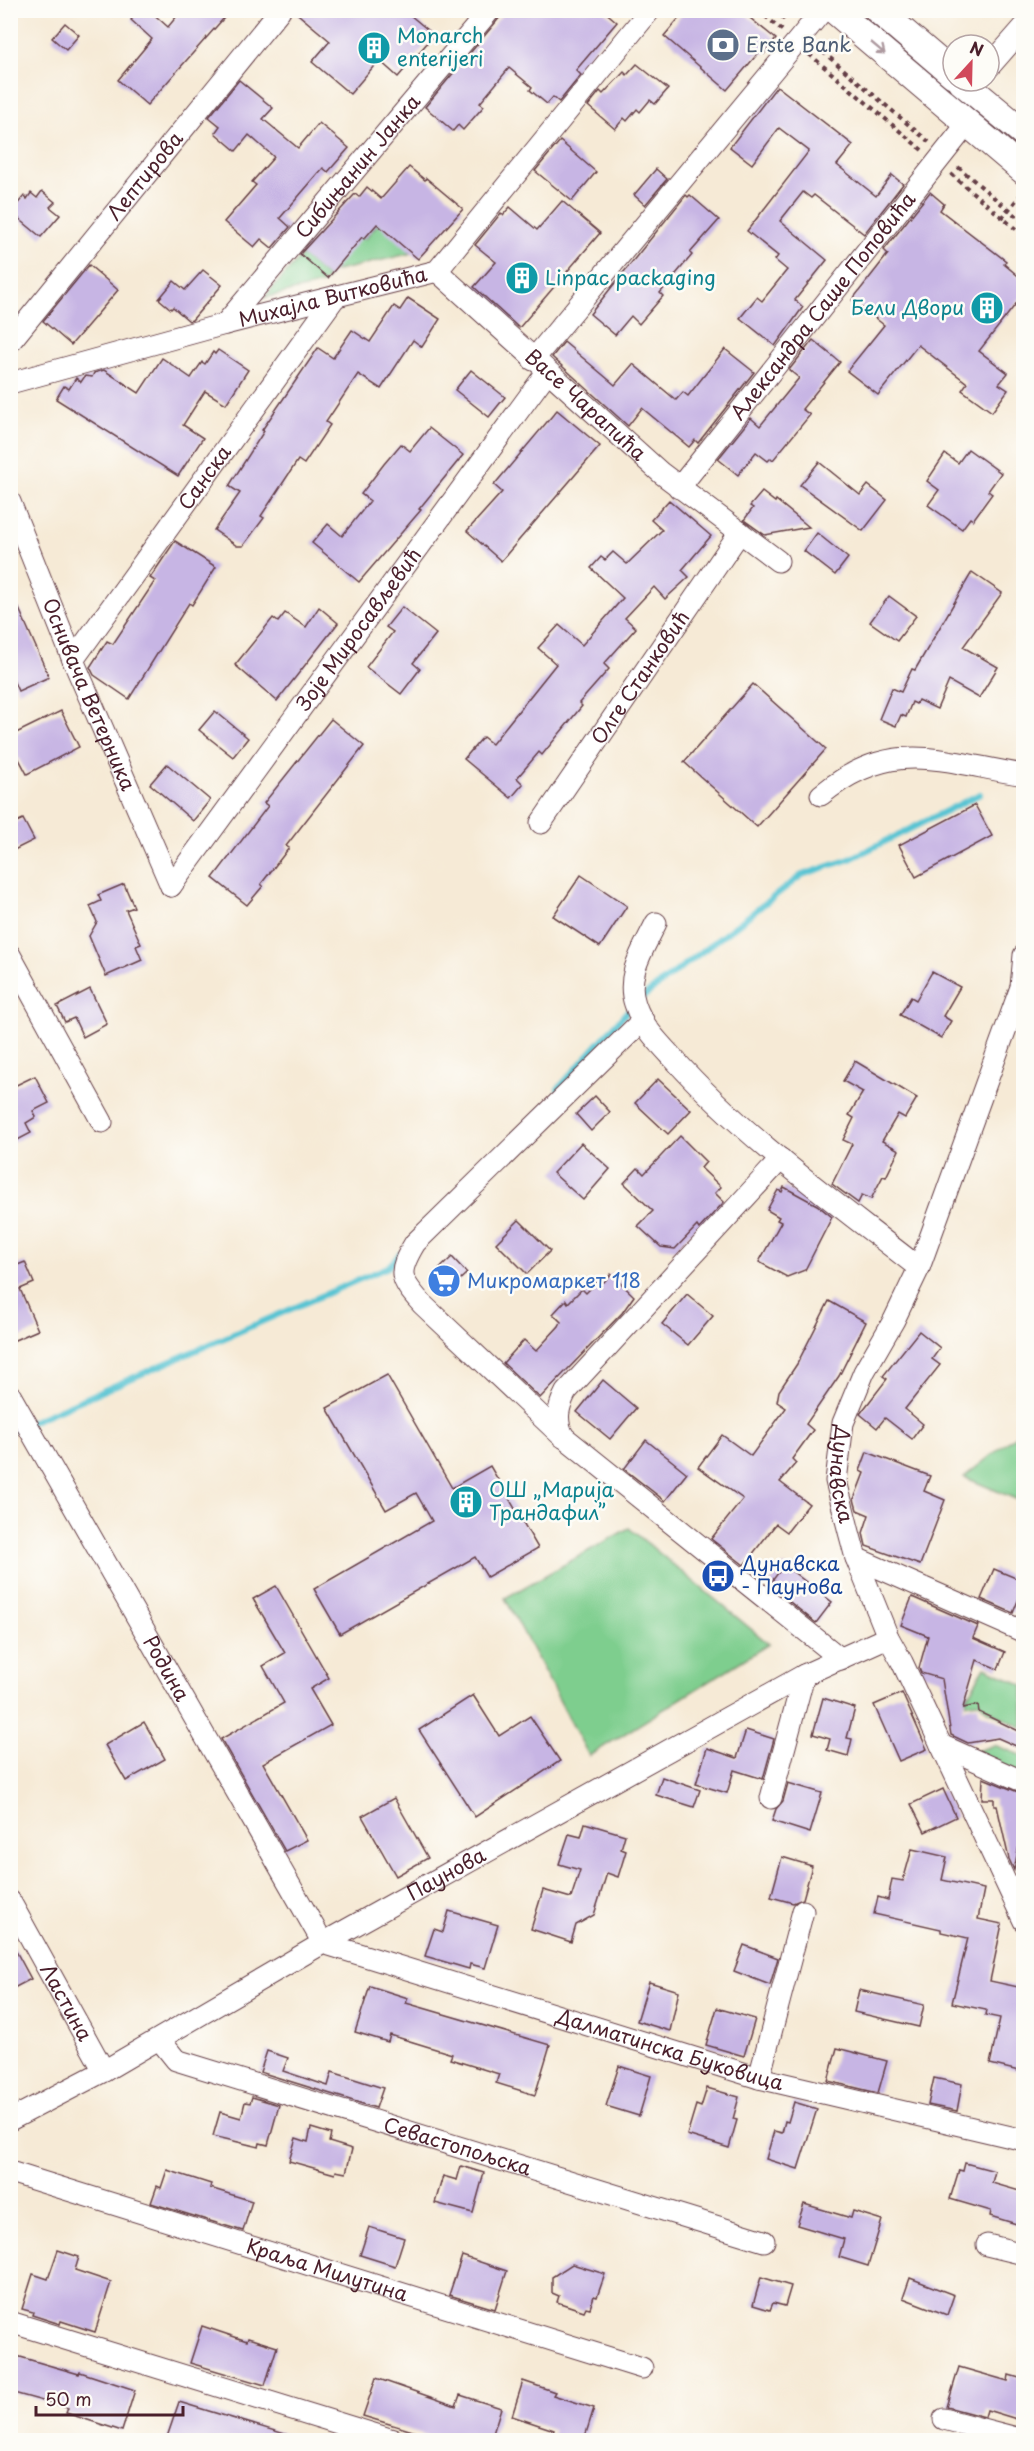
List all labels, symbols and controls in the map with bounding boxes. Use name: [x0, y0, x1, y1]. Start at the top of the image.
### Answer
place label: Monarch enterijeri: [397, 20, 484, 73]
bank icon: Erste Bank: [705, 27, 741, 63]
place label: Erste Bank: [746, 29, 852, 59]
building icon: Monarch enterijeri: [356, 30, 392, 66]
north arrow: [941, 33, 1001, 93]
text: N: [967, 35, 987, 62]
one-way arrow: [870, 41, 886, 54]
street label: Сибињанин Јанка: [287, 87, 427, 245]
street label: Лептирова: [99, 124, 190, 226]
street label: Александра Саше Поповића: [722, 185, 922, 426]
street label: Михајла Витковића: [235, 258, 430, 334]
building icon: Linpac packaging: [504, 260, 540, 296]
place label: Linpac packaging: [545, 262, 716, 292]
building icon: Бели Двори: [969, 290, 1005, 326]
place label: Бели Двори: [851, 292, 964, 322]
street label: Васе Чарапића: [519, 341, 654, 467]
street label: Санска: [170, 438, 238, 516]
street label: Зоје Миросављевић: [288, 541, 428, 716]
street label: Оснивача Ветерника: [36, 593, 144, 795]
street label: Олге Станковић: [583, 604, 696, 750]
supermarket icon: Микромаркет 118: [426, 1263, 462, 1299]
place label: Микромаркет 118: [467, 1265, 641, 1295]
street label: Дунавска: [822, 1423, 862, 1527]
place label: ОШ „Марија Трандафил”: [489, 1474, 615, 1527]
building icon: ОШ „Марија Трандафил”: [448, 1484, 484, 1520]
place label: Дунавска - Паунова: [740, 1548, 843, 1601]
bus stop icon: Дунавска - Паунова: [700, 1558, 736, 1594]
street label: Родина: [136, 1630, 198, 1707]
street label: Паунова: [401, 1839, 491, 1907]
street label: Ластина: [33, 1958, 101, 2047]
street label: Далматинска Буковица: [552, 2000, 787, 2097]
street label: Севастопољска: [380, 2109, 536, 2183]
street label: Краља Милутина: [243, 2230, 412, 2309]
scale bar: [36, 2379, 183, 2417]
text: 50 m: [45, 2385, 92, 2412]

